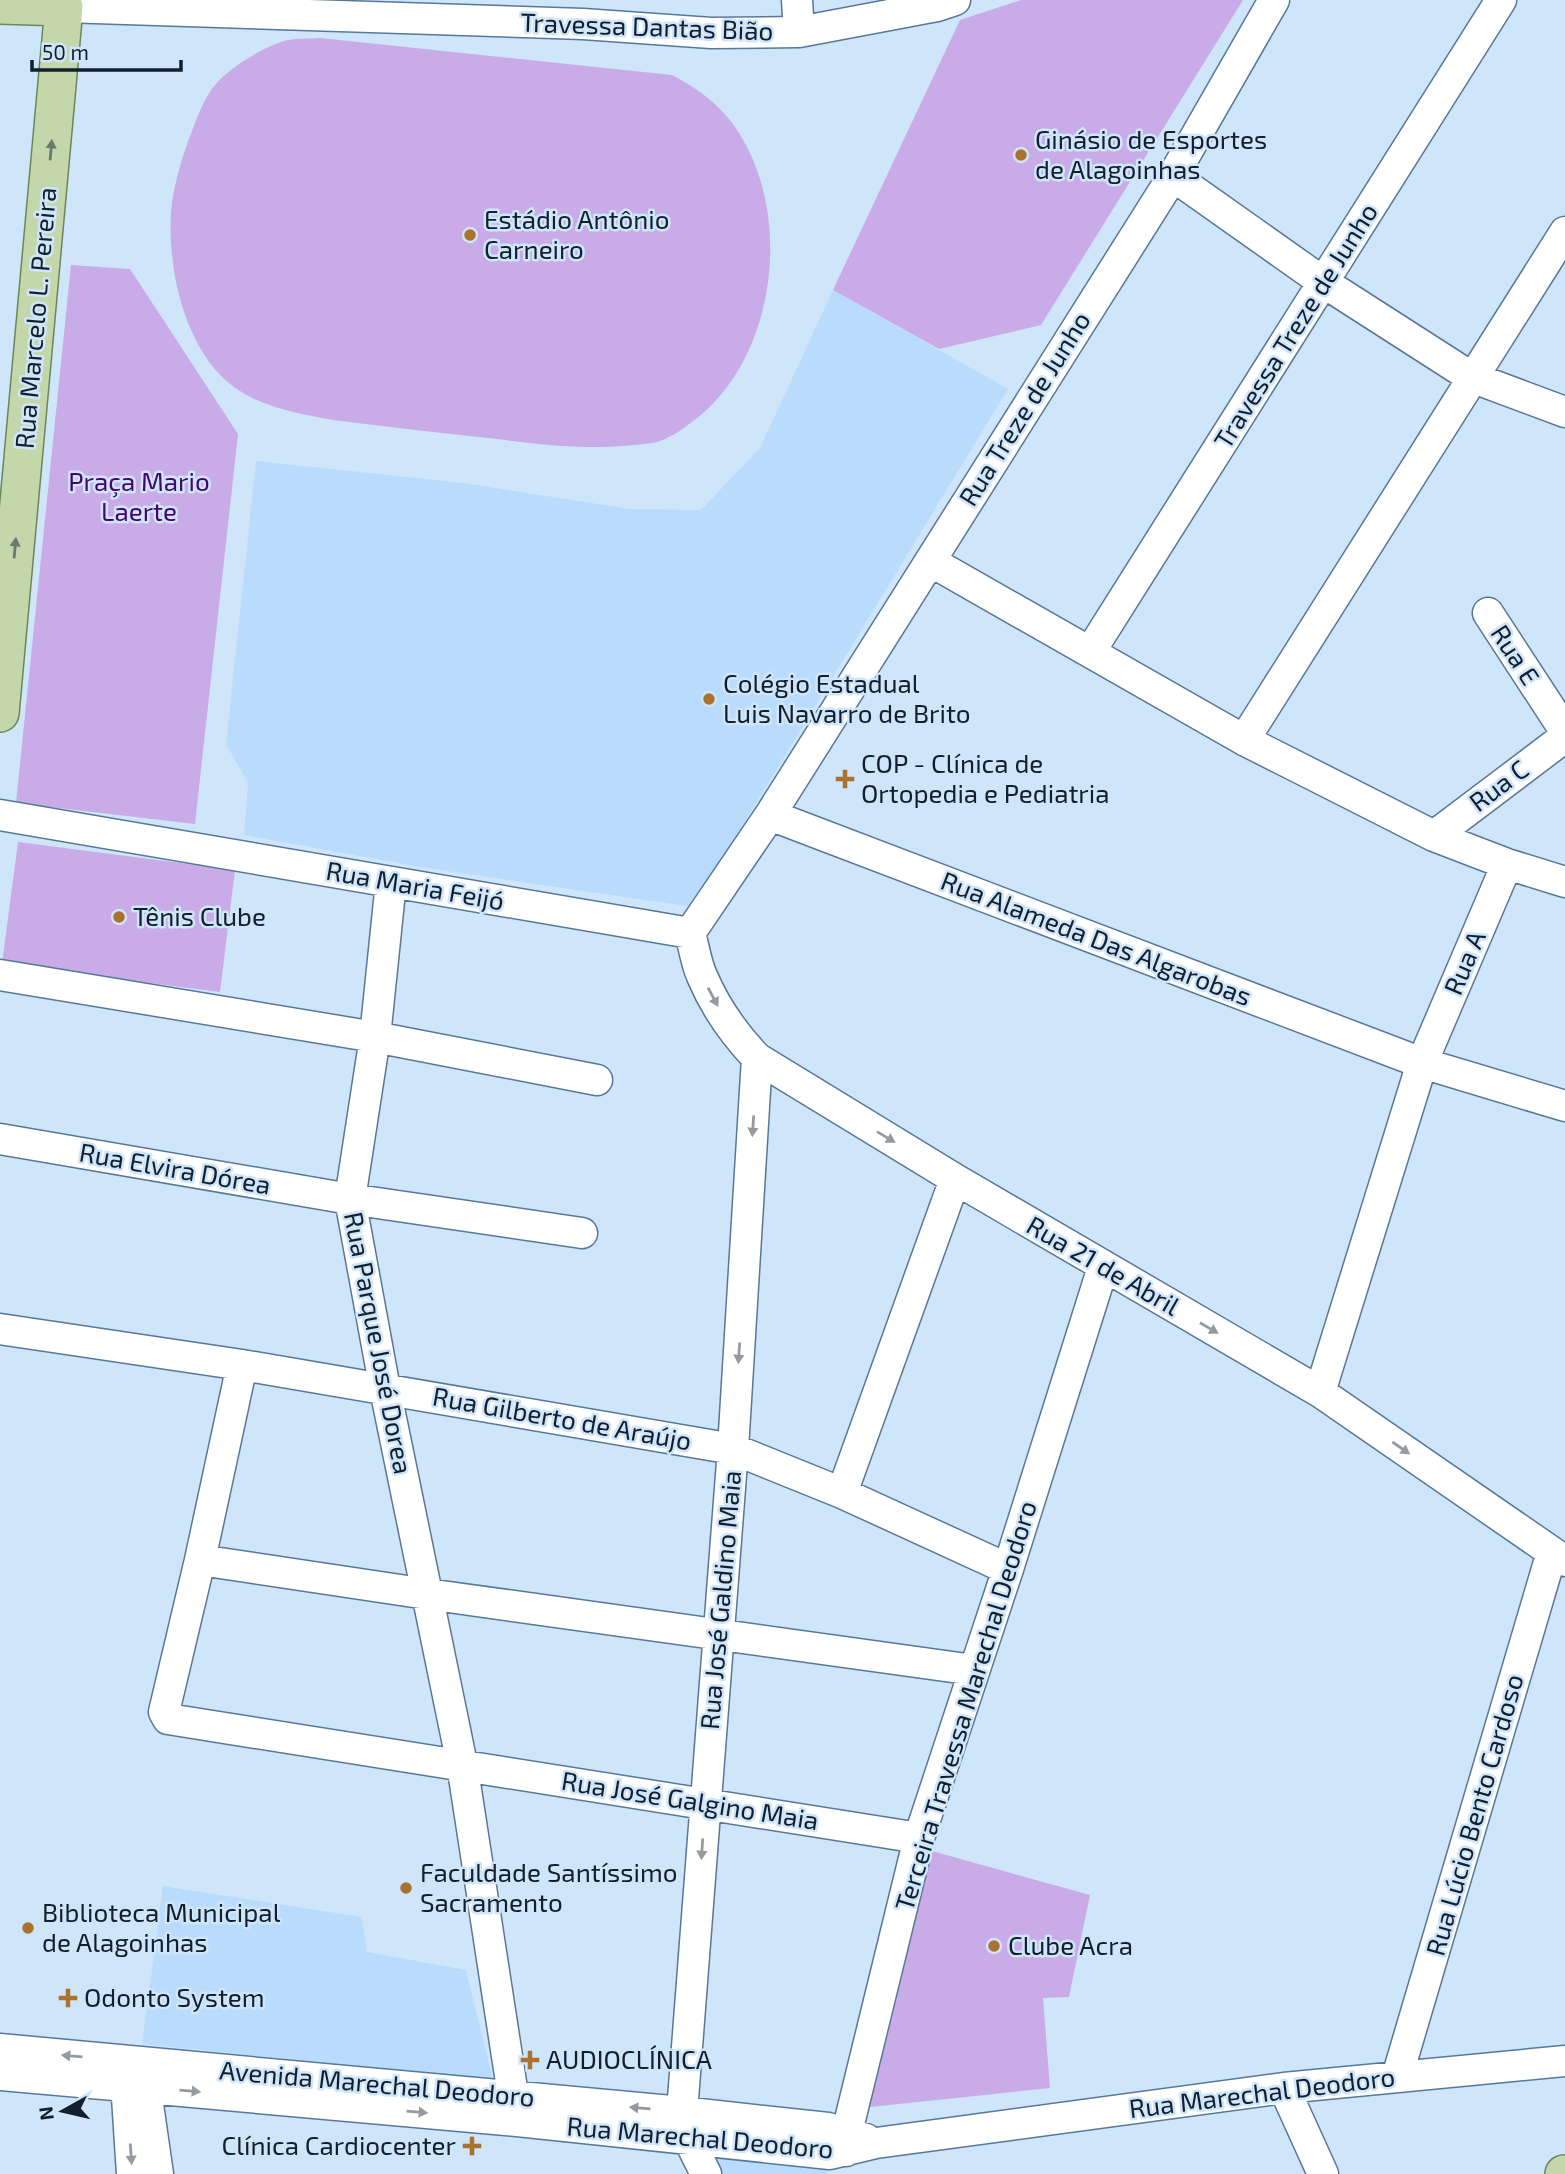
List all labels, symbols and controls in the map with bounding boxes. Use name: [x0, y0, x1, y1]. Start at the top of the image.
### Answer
street label: Travessa Dantas Bião: [520, 6, 774, 45]
scale bar: [32, 28, 180, 72]
text: 50 m: [42, 39, 89, 64]
place label: Ginásio de Esportes de Alagoinhas: [1035, 123, 1267, 184]
one-way arrow: [46, 139, 57, 161]
marker: Ginásio de Esportes de Alagoinhas: [1013, 147, 1029, 163]
street label: Rua Marcelo L. Pereira: [8, 186, 61, 450]
street label: Travessa Treze de Junho: [1207, 197, 1383, 454]
place label: Estádio Antônio Carneiro: [484, 203, 670, 264]
marker: Estádio Antônio Carneiro: [462, 227, 478, 243]
street label: Rua Treze de Junho: [952, 305, 1096, 511]
park label: Praça Mario Laerte: [68, 465, 210, 526]
one-way arrow: [10, 536, 21, 558]
street label: Rua E: [1485, 618, 1547, 690]
place label: Colégio Estadual Luis Navarro de Brito: [723, 667, 971, 728]
marker: Colégio Estadual Luis Navarro de Brito: [701, 691, 717, 707]
place label: COP - Clínica de Ortopedia e Pediatria: [861, 747, 1110, 808]
street label: Rua C: [1463, 753, 1534, 817]
marker: COP - Clínica de Ortopedia e Pediatria: [835, 769, 855, 789]
street label: Rua Maria Feijó: [324, 854, 507, 915]
street label: Rua Alameda Das Algarobas: [937, 864, 1256, 1011]
place label: Tênis Clube: [133, 900, 266, 931]
marker: Tênis Clube: [111, 909, 127, 925]
street label: Rua A: [1436, 926, 1491, 999]
one-way arrow: [707, 987, 719, 1007]
one-way arrow: [747, 1116, 758, 1138]
one-way arrow: [877, 1131, 896, 1143]
street label: Rua Elvira Dórea: [77, 1135, 273, 1200]
street label: Rua 21 de Abril: [1022, 1208, 1186, 1321]
street label: Rua Parque José Dorea: [339, 1209, 420, 1476]
one-way arrow: [1199, 1321, 1218, 1334]
one-way arrow: [733, 1343, 744, 1365]
street label: Rua Gilberto de Araújo: [430, 1379, 694, 1456]
one-way arrow: [1392, 1441, 1410, 1455]
street label: Rua José Galdino Maia: [693, 1469, 746, 1731]
street label: Terceira Travessa Marechal Deodoro: [887, 1497, 1042, 1914]
street label: Rua Lúcio Bento Cardoso: [1418, 1670, 1529, 1959]
street label: Rua José Galgino Maia: [560, 1764, 821, 1835]
one-way arrow: [696, 1838, 707, 1860]
place label: Faculdade Santíssimo Sacramento: [420, 1856, 678, 1917]
marker: Faculdade Santíssimo Sacramento: [398, 1880, 414, 1896]
place label: Biblioteca Municipal de Alagoinhas: [42, 1896, 281, 1957]
marker: Biblioteca Municipal de Alagoinhas: [20, 1920, 36, 1936]
place label: Clube Acra: [1008, 1929, 1133, 1960]
marker: Clube Acra: [986, 1938, 1002, 1954]
place label: Odonto System: [84, 1981, 265, 2012]
marker: Odonto System: [58, 1988, 78, 2008]
place label: AUDIOCLÍNICA: [546, 2043, 712, 2074]
one-way arrow: [61, 2050, 83, 2061]
marker: AUDIOCLÍNICA: [520, 2050, 540, 2070]
street label: Avenida Marechal Deodoro: [218, 2053, 536, 2112]
street label: Rua Marechal Deodoro: [1127, 2060, 1396, 2123]
north arrow: [28, 2076, 98, 2146]
one-way arrow: [179, 2086, 201, 2097]
one-way arrow: [629, 2102, 651, 2113]
text: N: [33, 2105, 58, 2122]
one-way arrow: [406, 2107, 428, 2118]
street label: Rua Marechal Deodoro: [565, 2109, 835, 2164]
place label: Clínica Cardiocenter: [221, 2129, 456, 2160]
marker: Clínica Cardiocenter: [462, 2136, 482, 2156]
one-way arrow: [126, 2143, 137, 2165]

